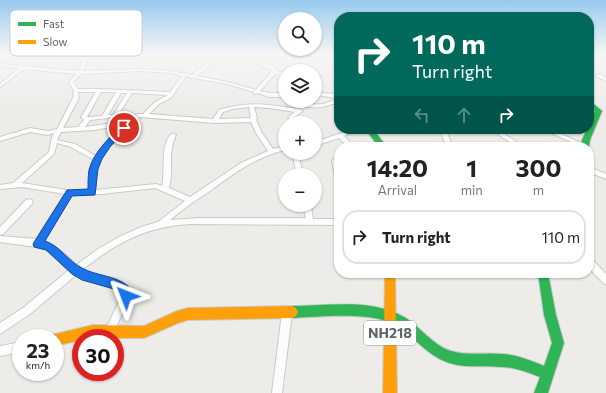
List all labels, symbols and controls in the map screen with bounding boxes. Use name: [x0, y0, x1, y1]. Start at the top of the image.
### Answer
legend: [10, 10, 142, 56]
map controls: [278, 12, 322, 212]
button: search: [278, 12, 322, 56]
text: Fast: [43, 17, 65, 30]
text: 110 m: [412, 26, 486, 60]
icon: right: [346, 28, 398, 80]
text: Slow: [43, 35, 68, 48]
text: Turn right: [412, 60, 492, 82]
button: layers: [278, 64, 322, 108]
icon: left: [411, 104, 433, 126]
icon: ahead: [453, 104, 475, 126]
icon: right: [495, 104, 517, 126]
pin: [107, 111, 141, 145]
button: +: [278, 116, 322, 160]
icon: arrive: [113, 117, 135, 139]
text: 14:20: [367, 153, 428, 182]
text: 1: [466, 153, 477, 182]
text: 300: [515, 153, 561, 182]
button: −: [278, 168, 322, 212]
text: Arrival: [378, 182, 417, 198]
text: min: [461, 182, 483, 198]
text: m: [533, 182, 544, 198]
icon: right: [348, 226, 370, 248]
text: Turn right: [382, 228, 451, 246]
text: 110 m: [541, 228, 580, 246]
position arrow: [105, 275, 147, 317]
road number: NH218: [364, 321, 416, 345]
speed limit sign: 30: [72, 329, 124, 381]
text: 23: [26, 338, 50, 362]
text: km/h: [26, 359, 50, 371]

